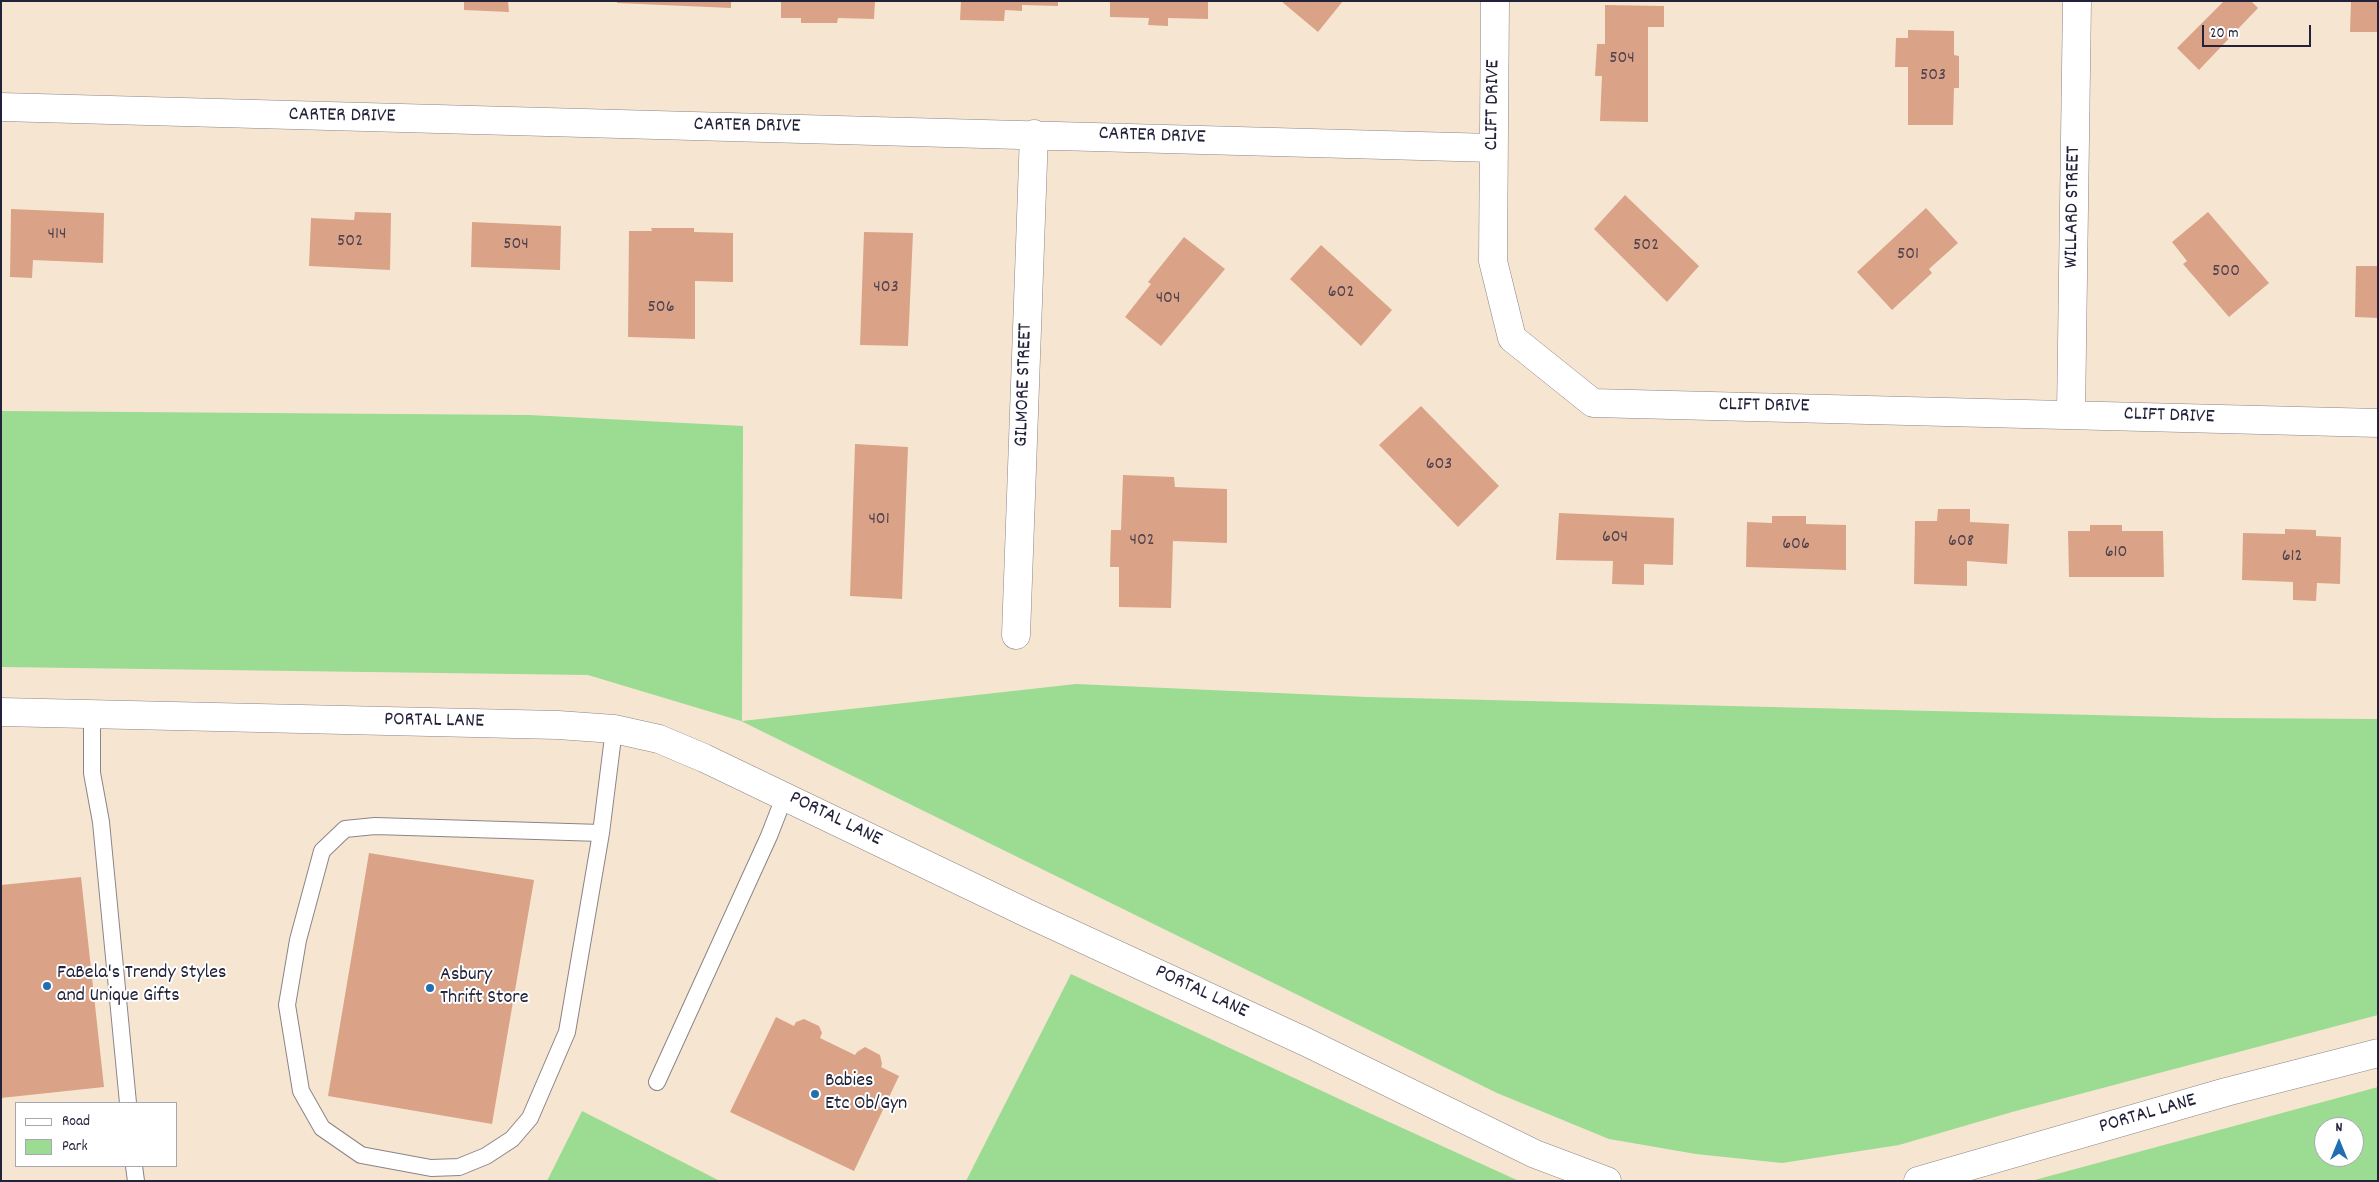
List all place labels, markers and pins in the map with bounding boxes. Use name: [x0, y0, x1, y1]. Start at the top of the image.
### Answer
place label: FaBela's Trendy Styles and Unique Gifts: [57, 962, 226, 1009]
place label: Asbury Thrift Store: [440, 964, 529, 1011]
marker: FaBela's Trendy Styles and Unique Gifts: [41, 980, 53, 992]
marker: Asbury Thrift Store: [424, 982, 436, 994]
place label: Babies Etc Ob/Gyn: [825, 1070, 907, 1117]
marker: Babies Etc Ob/Gyn: [809, 1088, 821, 1100]

